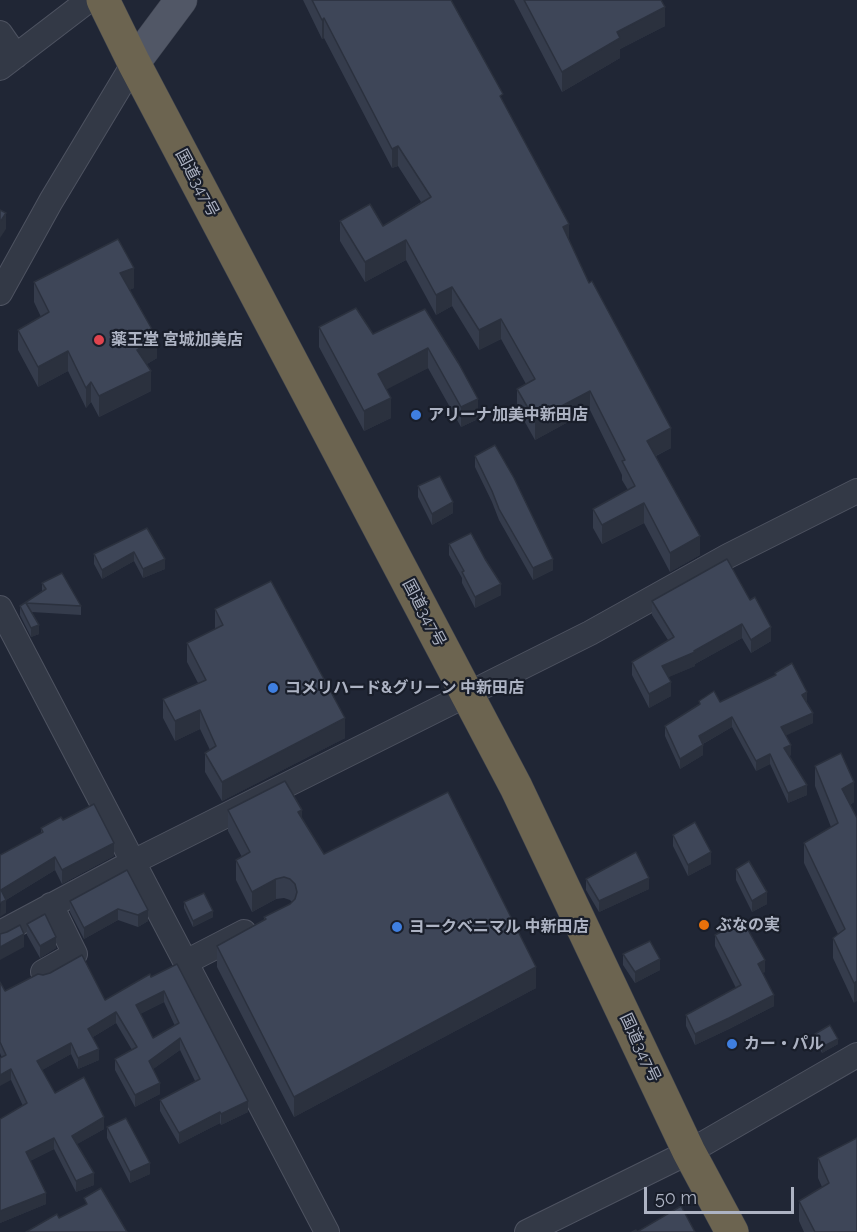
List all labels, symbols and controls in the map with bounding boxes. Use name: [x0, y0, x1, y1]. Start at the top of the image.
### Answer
street label: 国道347号: [171, 146, 223, 220]
place label: 薬王堂 宮城加美店: [111, 330, 243, 350]
marker: 薬王堂 宮城加美店: [92, 333, 106, 347]
place label: アリーナ加美中新田店: [428, 405, 588, 425]
marker: アリーナ加美中新田店: [409, 408, 423, 422]
street label: 国道347号: [398, 576, 450, 650]
place label: コメリハード&グリーン 中新田店: [285, 678, 524, 698]
marker: コメリハード&グリーン 中新田店: [266, 681, 280, 695]
place label: ぶなの実: [716, 915, 780, 935]
place label: ヨークベニマル 中新田店: [409, 917, 589, 937]
marker: ぶなの実: [697, 918, 711, 932]
marker: ヨークベニマル 中新田店: [390, 920, 404, 934]
street label: 国道347号: [616, 1011, 664, 1085]
place label: カー・パル: [744, 1034, 824, 1054]
marker: カー・パル: [725, 1037, 739, 1051]
scale bar: [647, 1175, 797, 1213]
text: 50 m: [655, 1187, 697, 1208]

